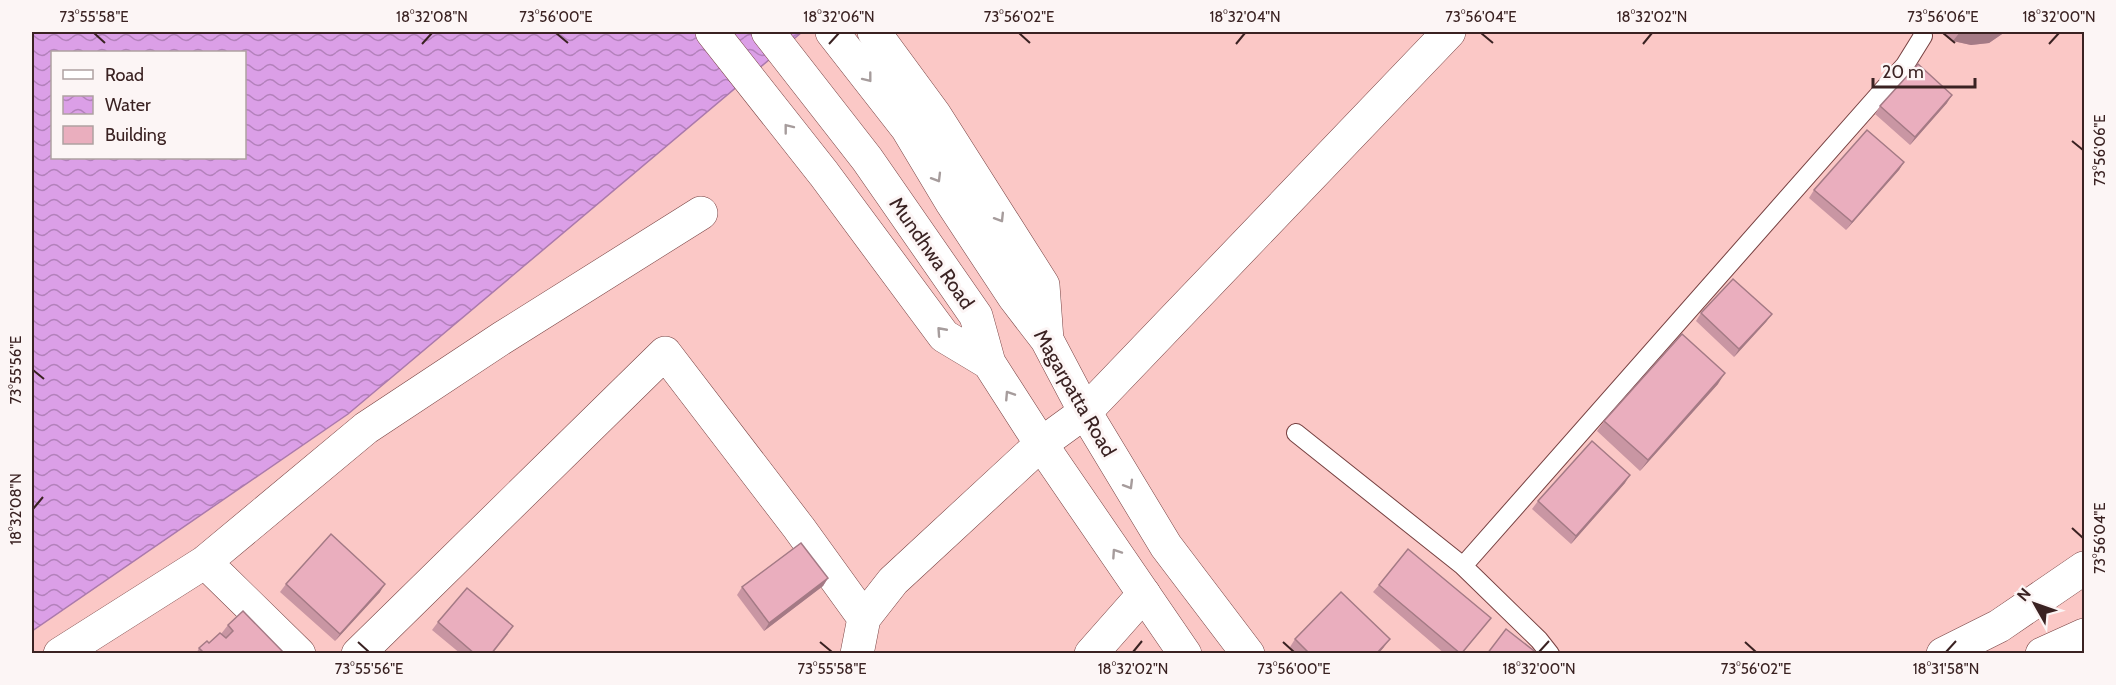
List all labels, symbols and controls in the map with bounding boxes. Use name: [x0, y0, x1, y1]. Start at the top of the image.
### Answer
text: 73°55'58"E: [59, 8, 129, 26]
text: 18°32'08"N: [396, 8, 468, 26]
text: 73°56'00"E: [519, 8, 593, 26]
text: 18°32'06"N: [803, 8, 875, 26]
text: 73°56'02"E: [984, 8, 1054, 26]
text: 18°32'04"N: [1209, 8, 1281, 26]
text: 73°56'04"E: [1445, 8, 1517, 26]
text: 18°32'02"N: [1617, 8, 1687, 26]
text: 73°56'06"E: [1907, 8, 1979, 26]
text: 18°32'00"N: [2022, 8, 2096, 26]
legend: [51, 51, 246, 159]
scale bar: [1873, 51, 1975, 89]
text: 20 m: [1882, 61, 1924, 83]
text: Road: [105, 64, 144, 86]
one-way arrow: [861, 71, 872, 82]
text: Water: [105, 94, 151, 116]
text: 73°56'06"E: [2091, 114, 2109, 186]
text: Building: [105, 124, 167, 146]
one-way arrow: [784, 124, 795, 135]
one-way arrow: [930, 172, 941, 182]
street label: Mundhwa Road: [885, 192, 979, 314]
one-way arrow: [993, 212, 1005, 222]
street label: Magarpatta Road: [1029, 325, 1121, 461]
one-way arrow: [937, 327, 948, 338]
text: 73°55'56"E: [7, 336, 25, 404]
one-way arrow: [1005, 391, 1017, 401]
text: 18°32'08"N: [7, 473, 25, 545]
one-way arrow: [1122, 479, 1134, 489]
text: 73°56'04"E: [2091, 502, 2109, 574]
one-way arrow: [1112, 549, 1123, 560]
north arrow: [2005, 574, 2065, 634]
text: N: [2013, 584, 2035, 605]
text: 73°55'56"E: [335, 660, 403, 678]
text: 73°55'58"E: [797, 660, 867, 678]
text: 18°32'02"N: [1098, 660, 1168, 678]
text: 73°56'00"E: [1257, 660, 1331, 678]
text: 18°32'00"N: [1502, 660, 1576, 678]
text: 73°56'02"E: [1721, 660, 1791, 678]
text: 18°31'58"N: [1913, 660, 1979, 678]

